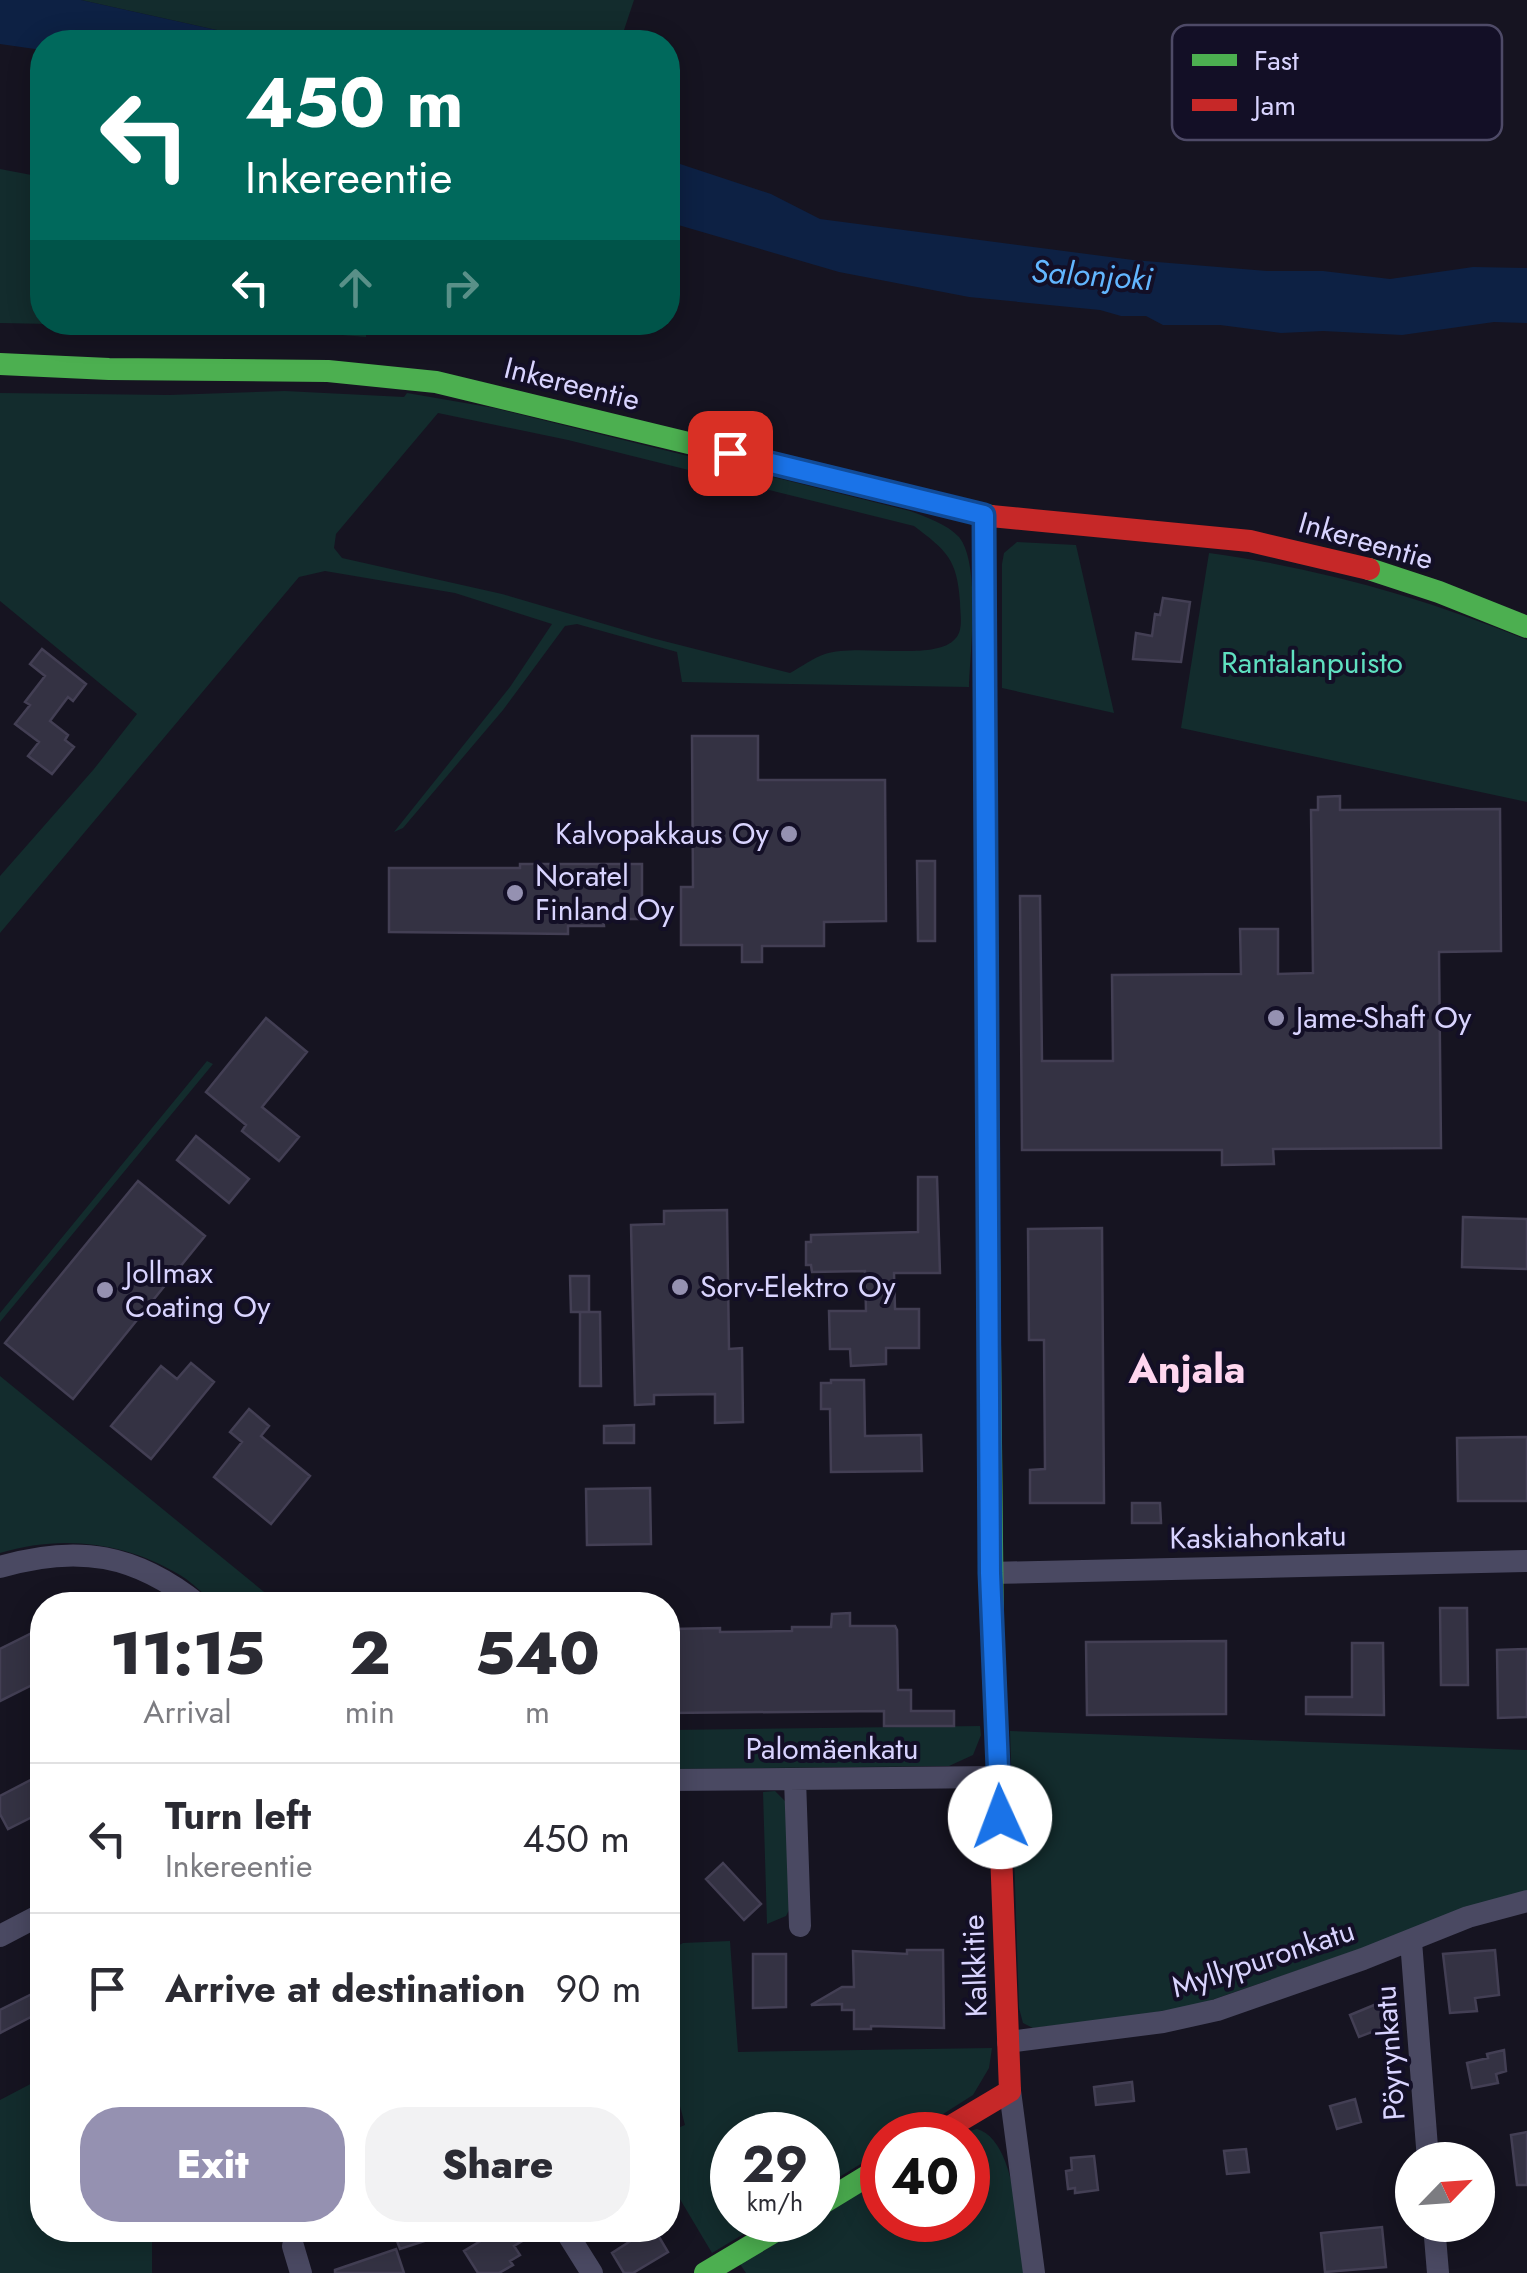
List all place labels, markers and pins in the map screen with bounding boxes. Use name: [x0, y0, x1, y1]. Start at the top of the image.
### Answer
pin: [688, 411, 773, 496]
place label: Kalvopakkaus Oy: [555, 812, 770, 855]
marker: Kalvopakkaus Oy: [778, 823, 800, 845]
place label: Noratel Finland Oy: [535, 854, 675, 931]
marker: Noratel Finland Oy: [504, 882, 526, 904]
place label: Jame-Shaft Oy: [1292, 996, 1472, 1039]
marker: Jame-Shaft Oy: [1265, 1007, 1287, 1029]
place label: Jollmax Coating Oy: [121, 1251, 271, 1328]
place label: Sorv-Elektro Oy: [700, 1265, 896, 1308]
marker: Sorv-Elektro Oy: [669, 1276, 691, 1298]
marker: Jollmax Coating Oy: [94, 1279, 116, 1301]

